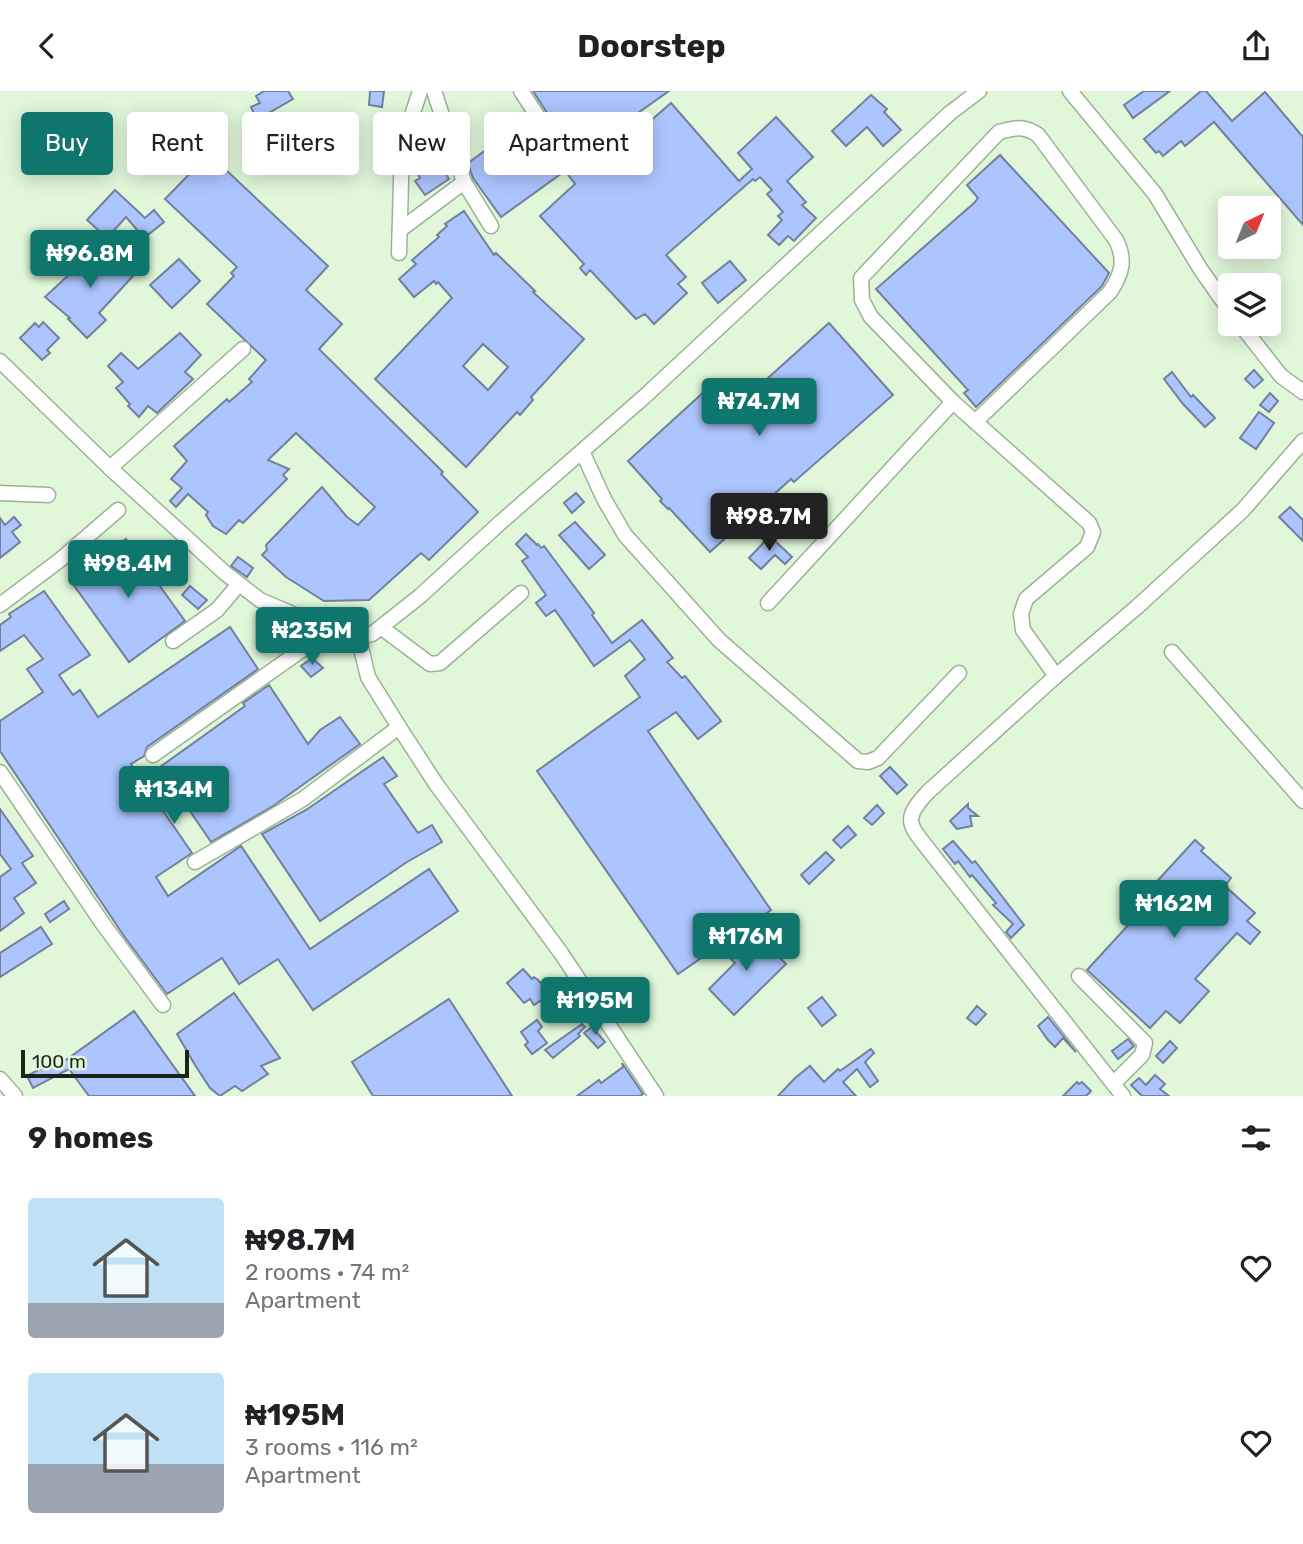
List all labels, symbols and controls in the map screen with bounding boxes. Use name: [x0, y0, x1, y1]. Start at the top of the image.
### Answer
icon: back: [28, 27, 66, 65]
text: Doorstep: [577, 27, 726, 65]
icon: share: [1237, 27, 1275, 65]
chip: Buy: [21, 112, 113, 175]
chip: Rent: [127, 112, 228, 175]
chip: Filters: [242, 112, 359, 175]
chip: New: [373, 112, 470, 175]
chip: Apartment: [484, 112, 653, 175]
north arrow: [1218, 196, 1281, 259]
map controls: [1218, 196, 1281, 336]
pin: ₦96.8M: [33, 231, 147, 290]
text: ₦96.8M: [46, 239, 134, 267]
button: layers: [1218, 273, 1281, 336]
pin: ₦74.7M: [702, 379, 816, 438]
text: ₦74.7M: [718, 387, 800, 415]
pin: ₦98.7M: [712, 493, 826, 553]
text: ₦98.7M: [727, 502, 811, 530]
pin: ₦98.4M: [71, 540, 185, 600]
text: ₦98.4M: [84, 549, 172, 577]
pin: ₦235M: [263, 607, 361, 667]
text: ₦235M: [272, 616, 352, 644]
pin: ₦134M: [125, 767, 223, 826]
text: ₦134M: [135, 775, 213, 803]
pin: ₦162M: [1125, 881, 1223, 940]
text: ₦162M: [1135, 889, 1213, 917]
pin: ₦176M: [697, 913, 795, 973]
text: ₦176M: [709, 922, 783, 950]
pin: ₦195M: [546, 977, 644, 1037]
text: ₦195M: [557, 986, 633, 1014]
scale bar: [21, 1047, 189, 1079]
text: 100 m: [32, 1050, 86, 1073]
icon: filters: [1237, 1119, 1275, 1157]
text: 9 homes: [28, 1120, 153, 1156]
text: ₦98.7M: [245, 1222, 356, 1258]
icon: home: [84, 1226, 168, 1310]
icon: heart: [1237, 1249, 1275, 1287]
text: 2 rooms · 74 m²: [245, 1258, 409, 1286]
text: Apartment: [245, 1286, 361, 1314]
text: ₦195M: [245, 1397, 345, 1433]
icon: home: [84, 1401, 168, 1485]
icon: heart: [1237, 1424, 1275, 1462]
text: 3 rooms · 116 m²: [245, 1433, 418, 1461]
text: Apartment: [245, 1461, 361, 1489]

